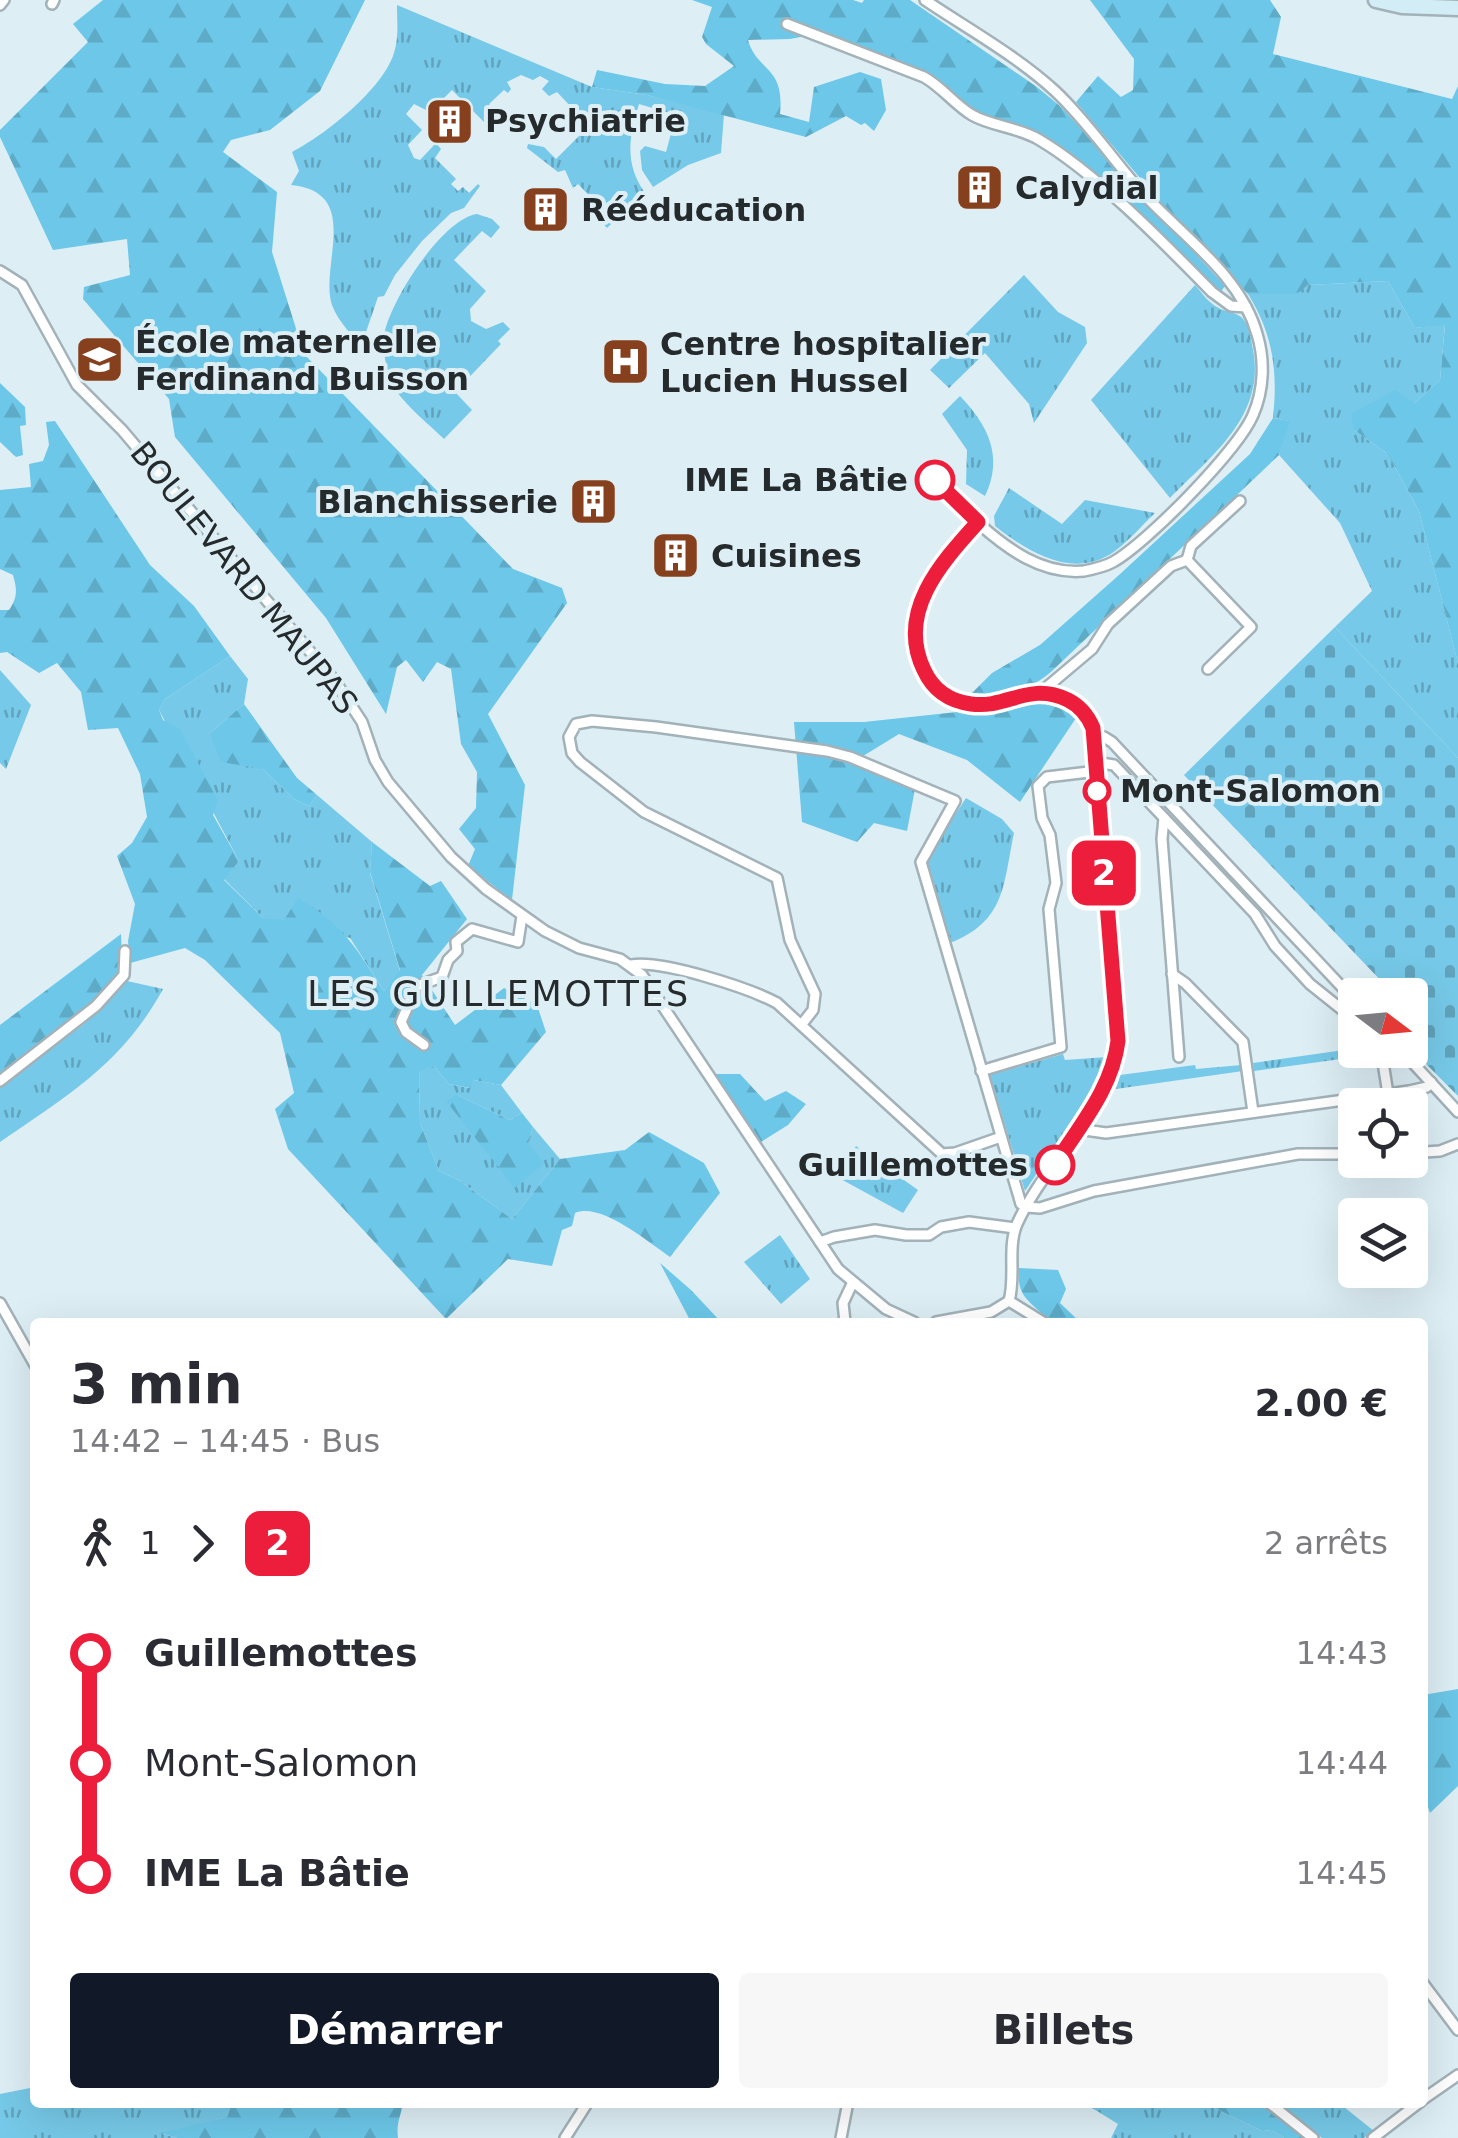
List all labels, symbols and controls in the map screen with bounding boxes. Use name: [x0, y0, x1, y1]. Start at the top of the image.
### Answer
building icon: Psychiatrie: [424, 95, 476, 147]
place label: Psychiatrie: [485, 102, 686, 140]
building icon: Calydial: [954, 162, 1006, 214]
place label: Calydial: [1015, 169, 1158, 207]
building icon: Rééducation: [520, 184, 572, 236]
place label: Rééducation: [581, 191, 806, 229]
place label: École maternelle Ferdinand Buisson: [135, 323, 469, 398]
place label: Centre hospitalier Lucien Hussel: [660, 325, 986, 400]
school or university icon: École maternelle Ferdinand Buisson: [74, 334, 126, 386]
hospital icon: Centre hospitalier Lucien Hussel: [599, 336, 651, 388]
street label: BOULEVARD MAUPAS: [123, 434, 365, 722]
place label: IME La Bâtie: [684, 461, 908, 499]
marker: IME La Bâtie: [916, 461, 954, 499]
building icon: Blanchisserie: [567, 476, 619, 528]
place label: Blanchisserie: [317, 483, 558, 521]
building icon: Cuisines: [650, 530, 702, 582]
place label: Cuisines: [711, 537, 862, 575]
place label: Mont-Salomon: [1120, 772, 1381, 810]
marker: Mont-Salomon: [1084, 778, 1110, 804]
line badge: 2: [1072, 840, 1136, 906]
text: 2: [1092, 853, 1116, 893]
district label: LES GUILLEMOTTES: [307, 974, 691, 1014]
north arrow: [1338, 978, 1428, 1068]
map controls: [1338, 978, 1428, 1288]
button: locate: [1338, 1088, 1428, 1178]
place label: Guillemottes: [798, 1146, 1028, 1184]
marker: Guillemottes: [1036, 1146, 1074, 1184]
button: layers: [1338, 1198, 1428, 1288]
text: 3 min: [70, 1352, 243, 1416]
text: 2.00 €: [1255, 1381, 1388, 1425]
text: 14:42 – 14:45 · Bus: [70, 1422, 380, 1460]
icon: walk: [70, 1516, 125, 1571]
icon: forward: [175, 1516, 230, 1571]
text: 2: [265, 1523, 290, 1563]
text: 1: [140, 1524, 160, 1562]
text: 2 arrêts: [1264, 1524, 1388, 1562]
text: Guillemottes: [144, 1631, 418, 1675]
text: 14:43: [1296, 1634, 1388, 1672]
text: Mont-Salomon: [144, 1741, 418, 1785]
text: 14:44: [1296, 1744, 1388, 1782]
text: IME La Bâtie: [144, 1851, 410, 1895]
text: 14:45: [1296, 1854, 1388, 1892]
button: Démarrer: [70, 1973, 719, 2088]
button: Billets: [739, 1973, 1388, 2088]

